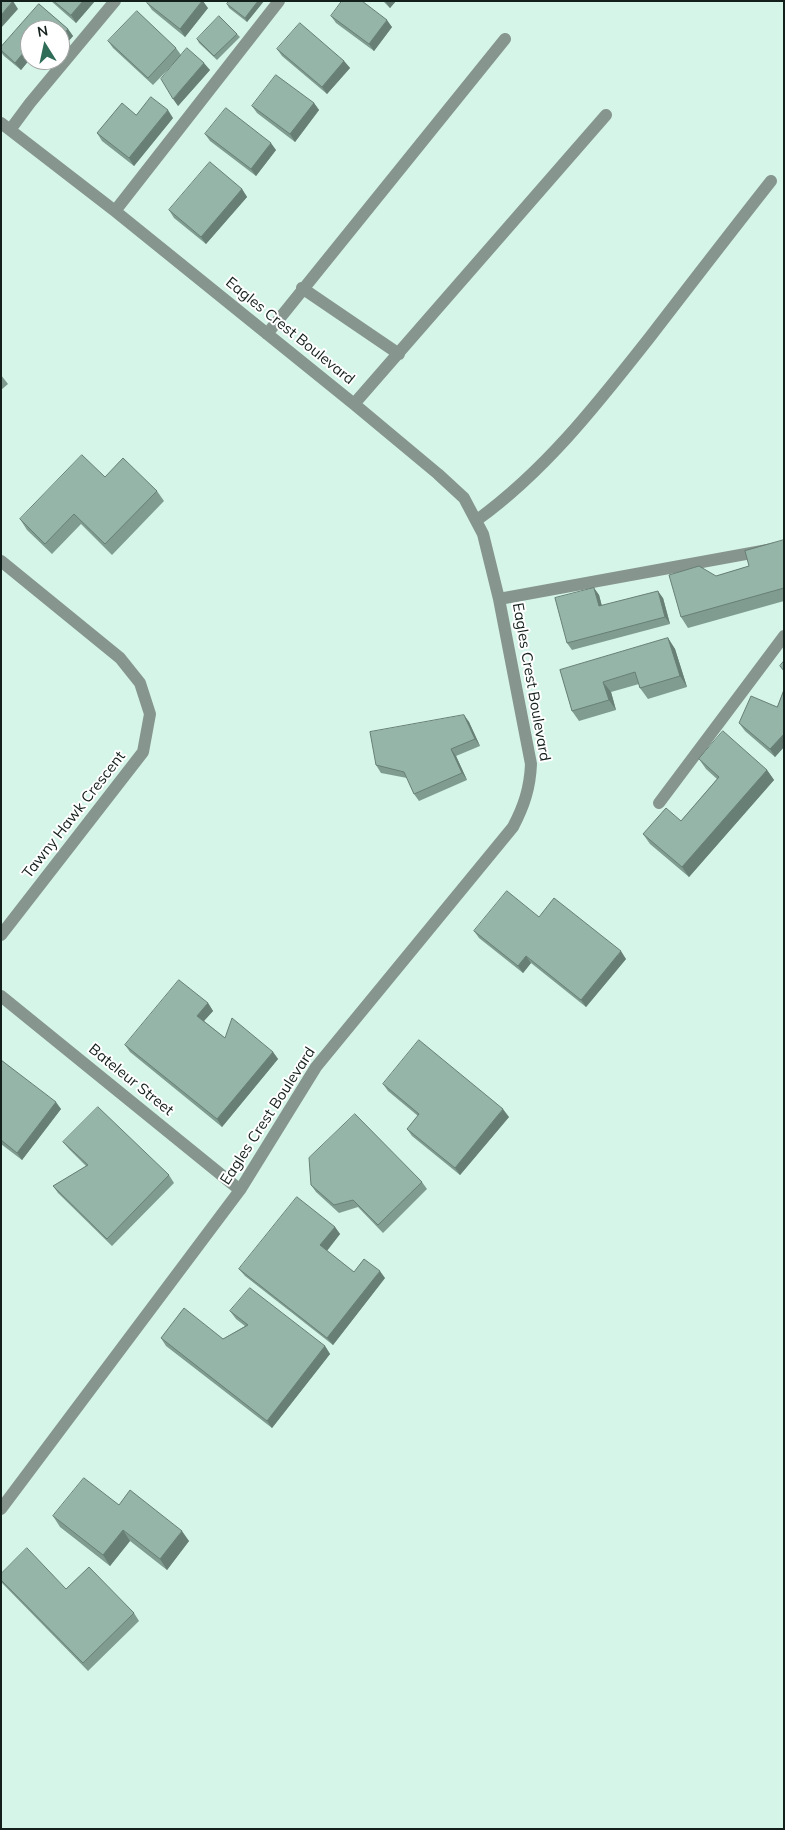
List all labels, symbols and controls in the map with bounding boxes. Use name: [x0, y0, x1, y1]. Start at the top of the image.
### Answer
north arrow: [20, 20, 70, 70]
text: N: [36, 21, 49, 41]
street label: Eagles Crest Boulevard: [222, 274, 358, 388]
street label: Eagles Crest Boulevard: [508, 601, 554, 763]
street label: Tawny Hawk Crescent: [19, 748, 129, 882]
street label: Bateleur Street: [85, 1040, 177, 1120]
street label: Eagles Crest Boulevard: [217, 1044, 319, 1188]

